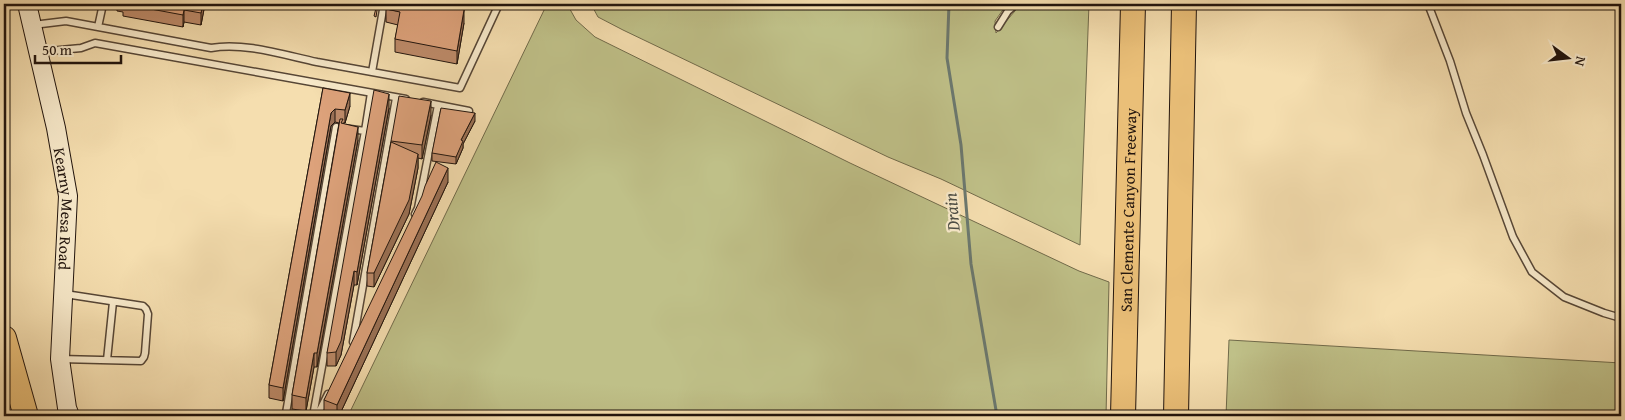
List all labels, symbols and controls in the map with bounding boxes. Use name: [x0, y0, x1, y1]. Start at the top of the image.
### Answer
scale bar: [35, 32, 121, 64]
north arrow: [1542, 32, 1592, 82]
text: 50 m: [42, 39, 73, 60]
text: N: [1570, 54, 1591, 69]
street label: San Clemente Canyon Freeway: [1114, 108, 1142, 312]
street label: Kearny Mesa Road: [48, 146, 80, 271]
water label: Drain: [936, 192, 967, 233]

